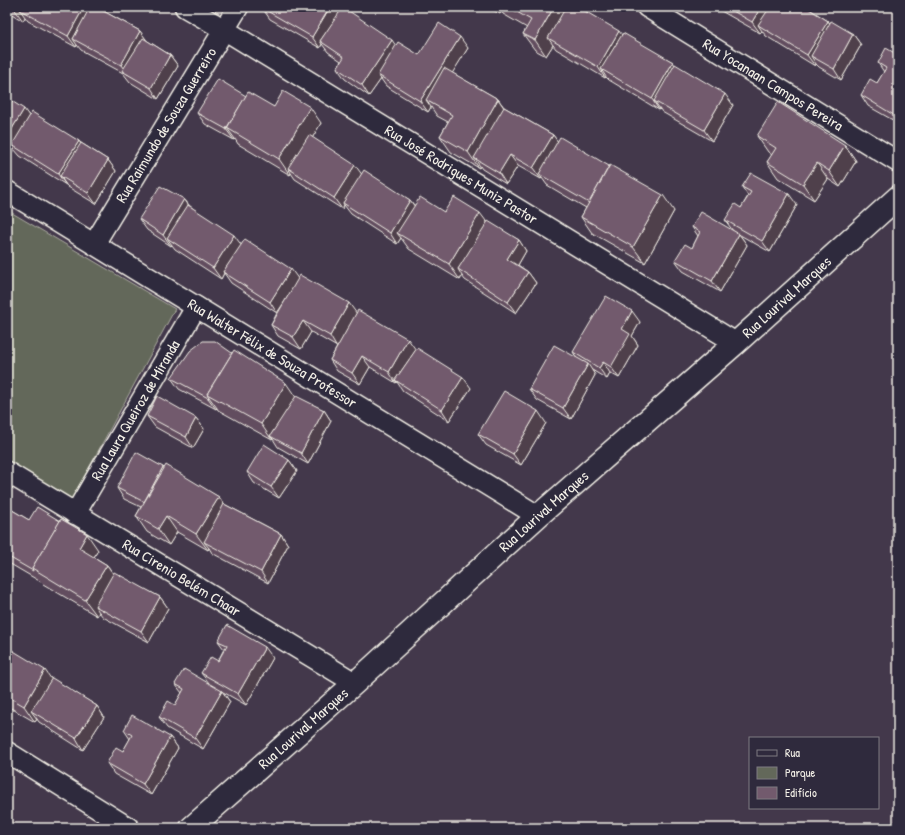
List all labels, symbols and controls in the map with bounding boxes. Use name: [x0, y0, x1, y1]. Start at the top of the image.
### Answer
street label: Rua Yocanaan Campos Pereira: [699, 33, 847, 136]
street label: Rua Raimundo de Souza Guerreiro: [110, 43, 221, 207]
street label: Rua José Rodrigues Muniz Pastor: [381, 119, 542, 229]
street label: Rua Lourival Marques: [737, 251, 836, 343]
street label: Rua Walter Félix de Souza Professor: [184, 293, 361, 413]
street label: Rua Laura Queiroz de Miranda: [86, 336, 184, 484]
street label: Rua Lourival Marques: [494, 465, 593, 557]
street label: Rua Cirenio Belém Chaar: [119, 533, 245, 621]
street label: Rua Lourival Marques: [254, 683, 353, 774]
legend: [749, 737, 879, 809]
text: Rua: [785, 744, 800, 761]
text: Parque: [785, 764, 815, 781]
text: Edifício: [785, 784, 817, 801]

